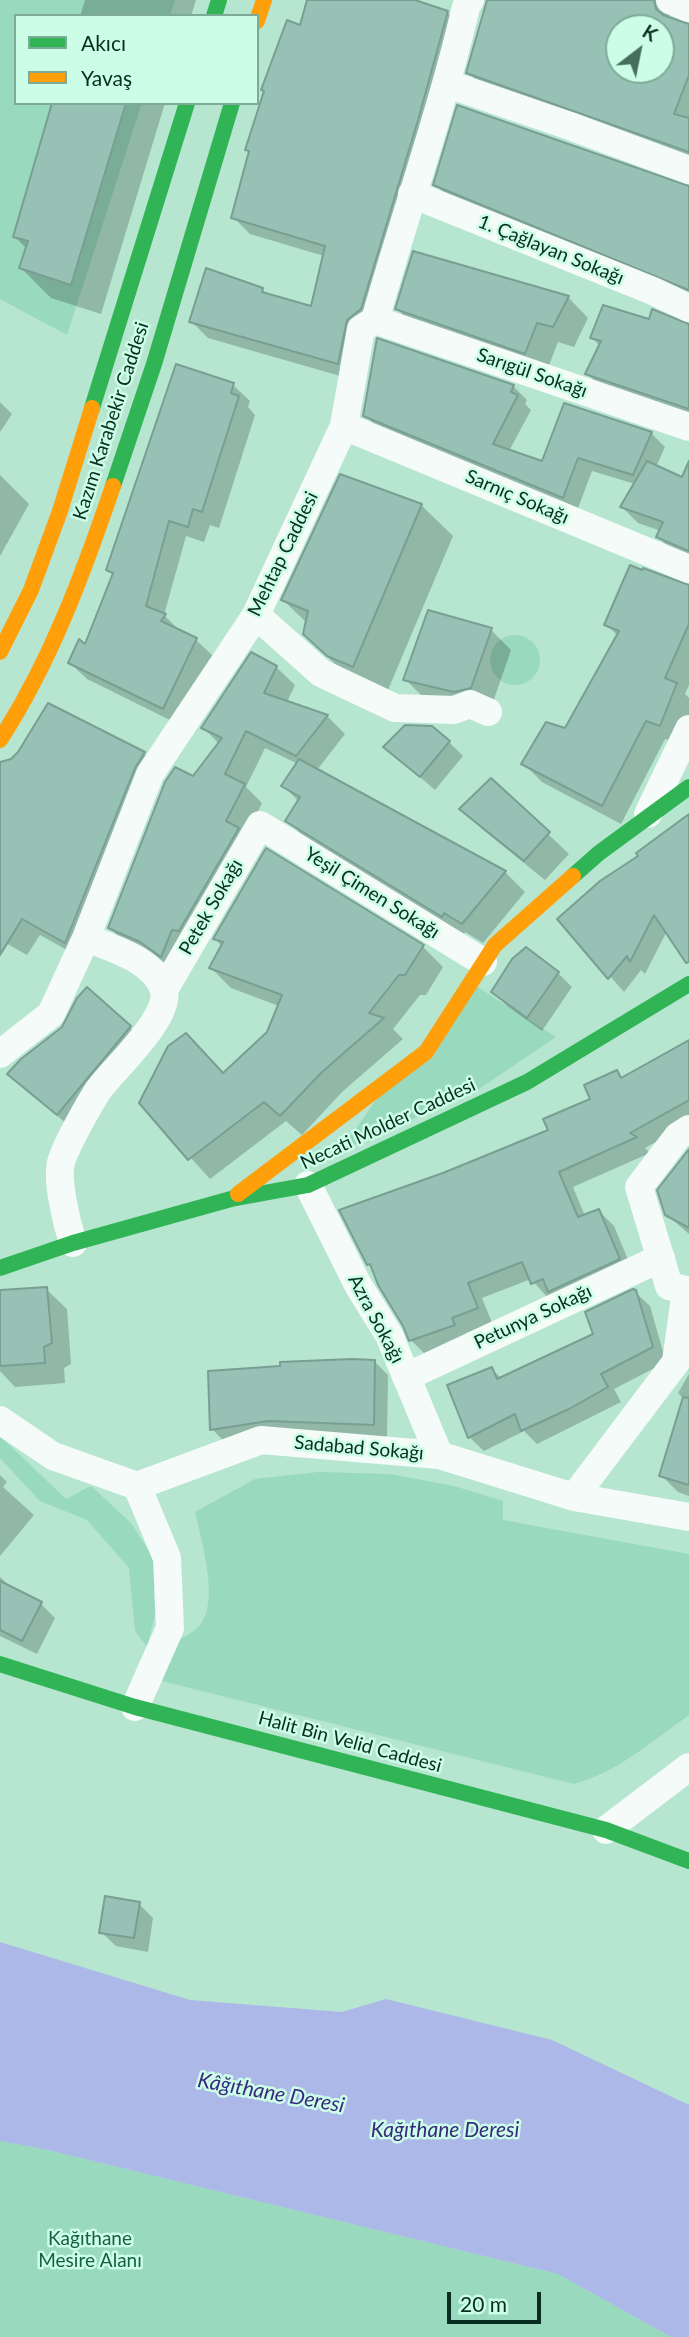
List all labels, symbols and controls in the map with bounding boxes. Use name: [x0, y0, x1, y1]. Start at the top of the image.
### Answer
legend: [14, 14, 259, 105]
north arrow: [605, 14, 675, 84]
text: K: [639, 19, 662, 46]
text: Akıcı: [81, 30, 126, 55]
text: Yavaş: [81, 65, 132, 90]
street label: 1. Çağlayan Sokağı: [475, 210, 627, 290]
street label: Kazım Karabekir Caddesi: [68, 319, 154, 523]
street label: Sarıgül Sokağı: [474, 343, 590, 403]
street label: Sarnıç Sokağı: [462, 465, 572, 529]
street label: Mehtap Caddesi: [243, 488, 323, 620]
street label: Yeşil Çimen Sokağı: [300, 842, 444, 944]
street label: Petek Sokağı: [174, 855, 248, 959]
street label: Necati Molder Caddesi: [297, 1073, 479, 1175]
street label: Azra Sokağı: [343, 1271, 409, 1367]
street label: Petunya Sokağı: [471, 1280, 595, 1354]
street label: Sadabad Sokağı: [293, 1431, 425, 1465]
street label: Halit Bin Velid Caddesi: [256, 1707, 444, 1777]
water label: Kâğıthane Deresi: [196, 2068, 346, 2118]
water label: Kağıthane Deresi: [371, 2117, 519, 2143]
park label: Kağıthane Mesire Alanı: [38, 2228, 142, 2272]
scale bar: [451, 2278, 546, 2322]
text: 20 m: [460, 2291, 507, 2316]

